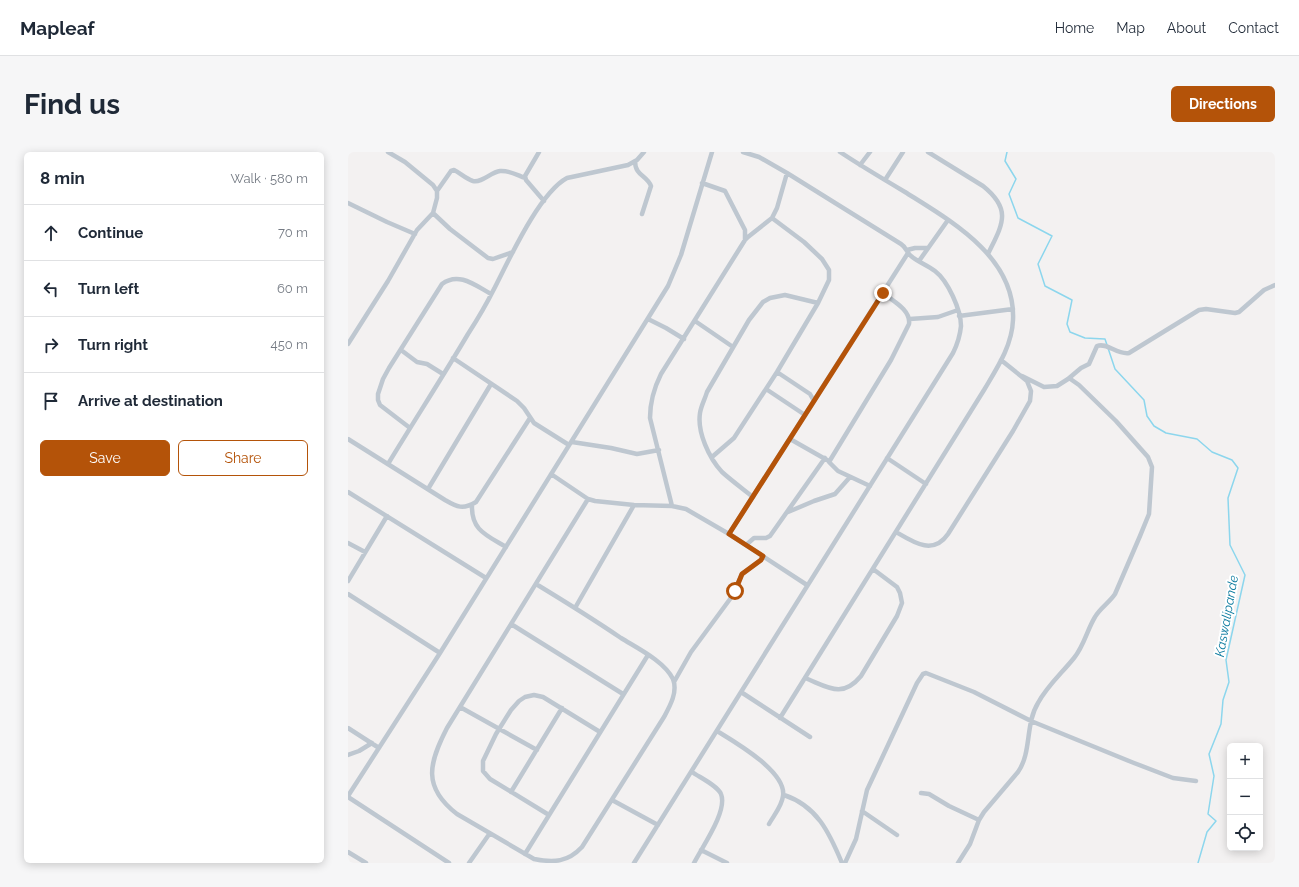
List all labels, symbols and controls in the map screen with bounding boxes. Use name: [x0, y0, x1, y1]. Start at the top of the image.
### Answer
text: Mapleaf: [20, 17, 95, 39]
text: Home: [1055, 20, 1094, 36]
text: Map: [1116, 20, 1145, 36]
text: About: [1167, 20, 1206, 36]
text: Contact: [1228, 20, 1279, 36]
button: Directions: [1171, 86, 1275, 122]
text: Find us: [24, 88, 120, 121]
text: 8 min: [40, 168, 85, 188]
text: Walk · 580 m: [230, 171, 308, 186]
icon: ahead: [40, 222, 62, 244]
text: Continue: [78, 224, 143, 242]
text: 70 m: [278, 225, 308, 240]
icon: left: [40, 278, 62, 300]
text: Turn left: [78, 280, 139, 298]
text: 60 m: [277, 281, 308, 296]
route end: [874, 284, 892, 302]
icon: right: [40, 334, 62, 356]
text: Turn right: [78, 336, 148, 354]
text: 450 m: [271, 337, 308, 352]
icon: arrive: [40, 390, 62, 412]
text: Arrive at destination: [78, 392, 223, 410]
button: Save: [40, 440, 170, 476]
button: Share: [178, 440, 308, 476]
water label: Kaswalipande: [1212, 574, 1241, 658]
route start: [726, 582, 744, 600]
map controls: [1227, 743, 1263, 851]
button: +: [1227, 743, 1263, 779]
button: −: [1227, 779, 1263, 815]
button: locate: [1227, 815, 1263, 851]

